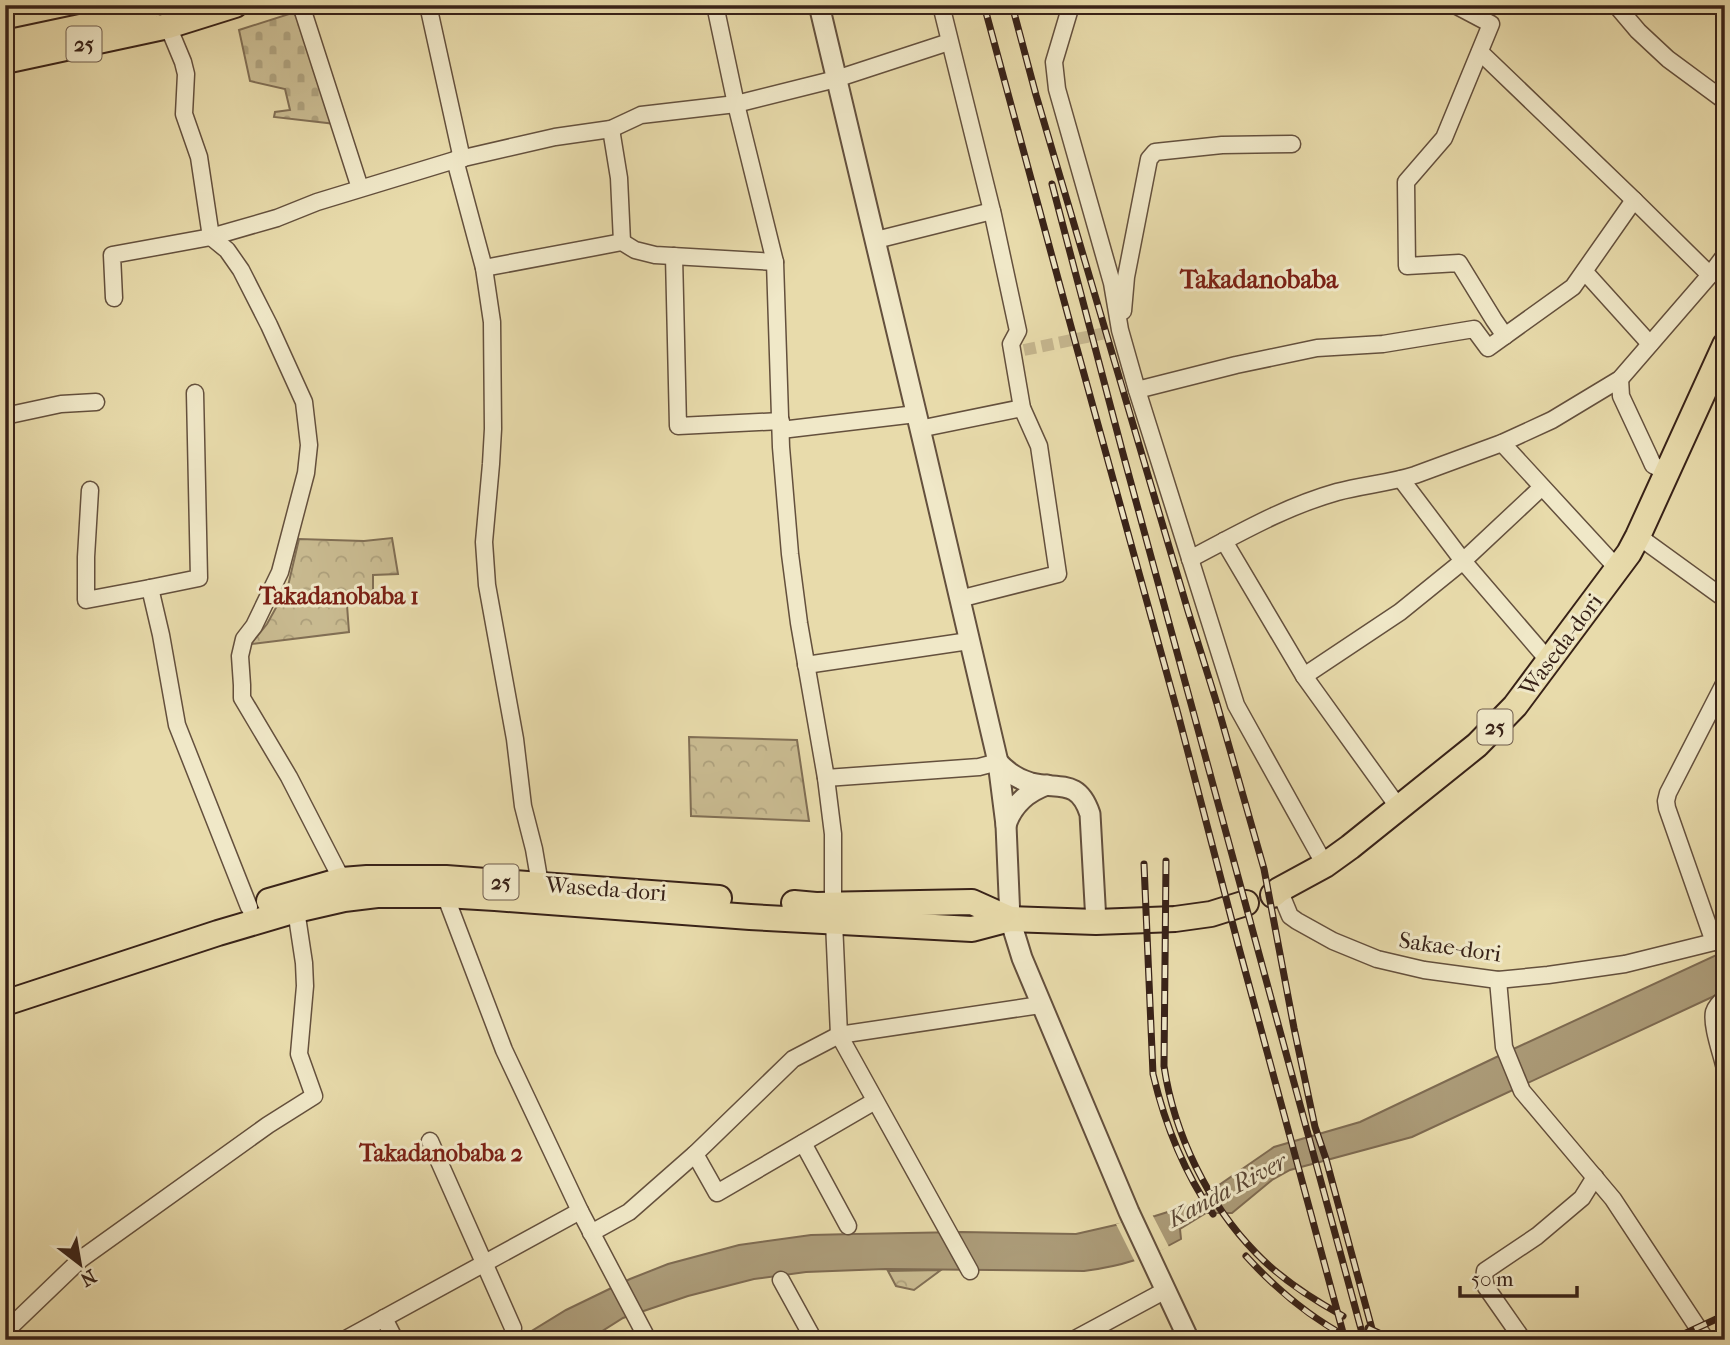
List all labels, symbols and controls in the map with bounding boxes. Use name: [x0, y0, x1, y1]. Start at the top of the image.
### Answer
road number: 25: [66, 26, 102, 61]
district label: Takadanobaba: [1179, 264, 1339, 295]
district label: Takadanobaba 1: [258, 582, 419, 610]
street label: Waseda-dori: [1513, 588, 1608, 702]
road number: 25: [1478, 710, 1512, 744]
road number: 25: [484, 864, 518, 900]
street label: Waseda-dori: [544, 871, 668, 907]
street label: Sakae-dori: [1397, 926, 1503, 968]
district label: Takadanobaba 2: [358, 1139, 523, 1167]
water label: Kanda River: [1161, 1146, 1293, 1234]
north arrow: [46, 1230, 116, 1300]
scale bar: [1460, 1254, 1578, 1298]
text: N: [76, 1265, 100, 1291]
text: 50 m: [1471, 1267, 1514, 1291]

